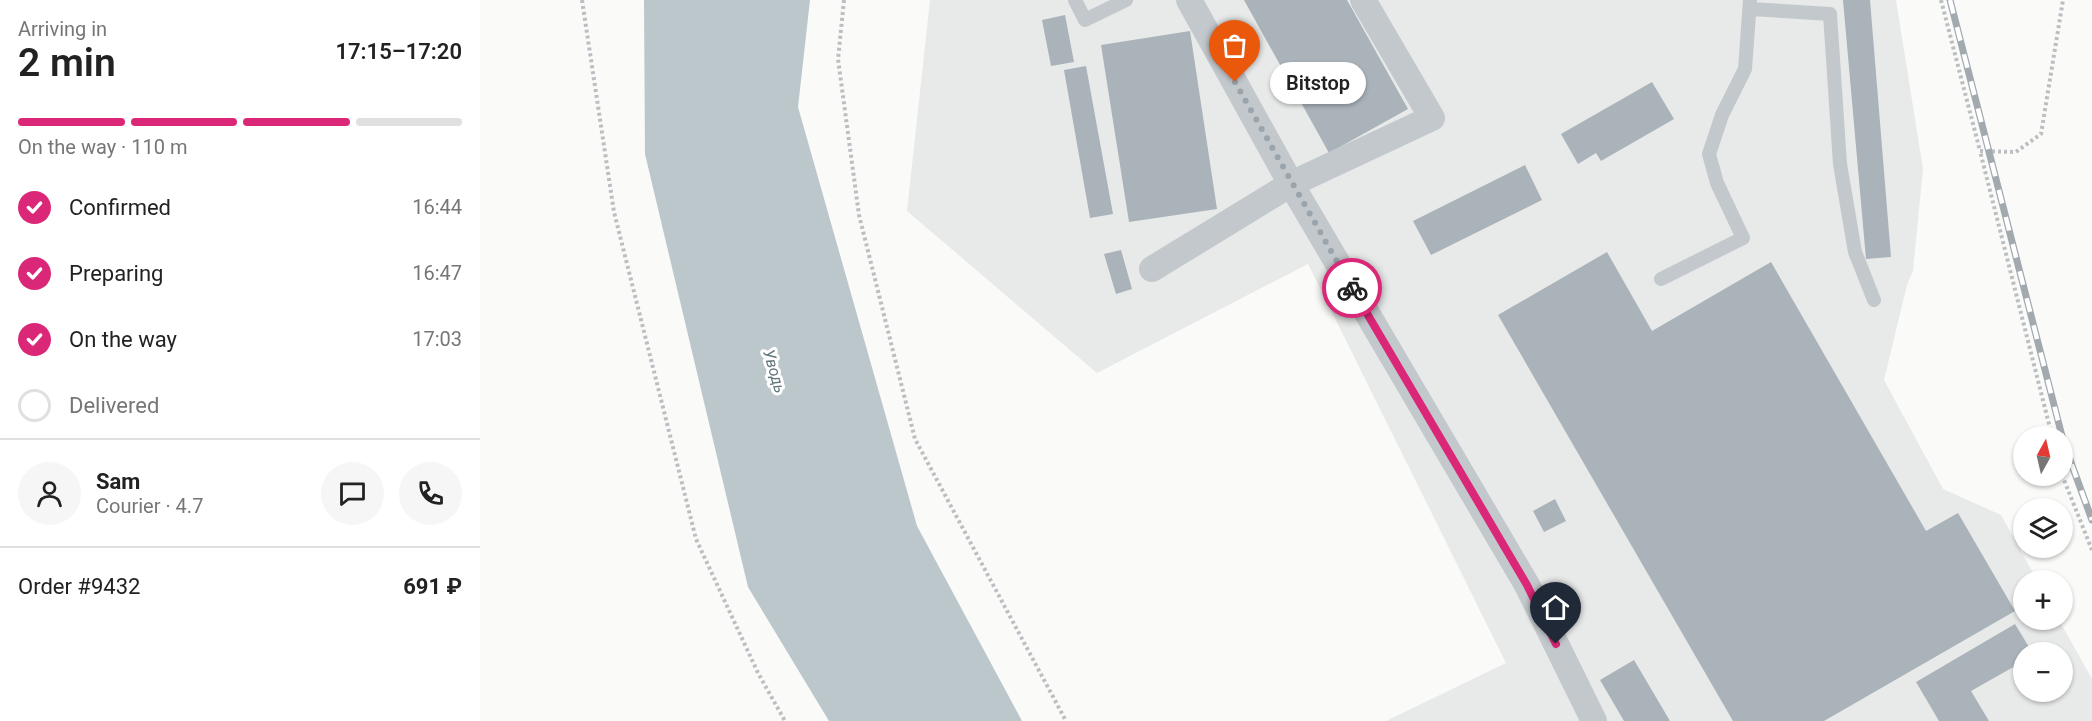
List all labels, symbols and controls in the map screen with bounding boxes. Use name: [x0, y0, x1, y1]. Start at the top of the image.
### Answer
text: Arriving in: [18, 17, 107, 41]
pin: [1209, 20, 1260, 82]
icon: bag: [1218, 29, 1251, 62]
text: 17:15–17:20: [335, 39, 462, 64]
text: 2 min: [18, 40, 116, 86]
callout: Bitstop: [1271, 61, 1367, 103]
text: Bitstop: [1286, 71, 1350, 95]
text: On the way · 110 m: [18, 135, 187, 159]
icon: check: [18, 191, 51, 224]
text: Confirmed: [69, 195, 171, 220]
text: 16:44: [412, 195, 462, 219]
icon: check: [18, 257, 51, 290]
courier: [1322, 258, 1382, 318]
text: Preparing: [69, 261, 163, 286]
text: 16:47: [412, 261, 462, 285]
icon: bike: [1336, 272, 1369, 305]
icon: check: [18, 323, 51, 356]
text: On the way: [69, 327, 177, 352]
text: 17:03: [412, 327, 462, 351]
water label: Уводь: [759, 347, 790, 395]
text: Delivered: [69, 393, 159, 418]
north arrow: [2013, 426, 2073, 486]
map controls: [2013, 426, 2073, 702]
button: person: [18, 462, 81, 525]
button: chat: [321, 462, 384, 525]
button: phone: [399, 462, 462, 525]
text: Sam: [96, 469, 140, 494]
text: Courier · 4.7: [96, 494, 203, 518]
button: layers: [2013, 498, 2073, 558]
button: +: [2013, 570, 2073, 630]
text: Order #9432: [18, 574, 140, 599]
text: 691 ₽: [403, 574, 462, 599]
pin: [1530, 582, 1581, 644]
icon: home: [1539, 591, 1572, 624]
button: −: [2013, 642, 2073, 702]

